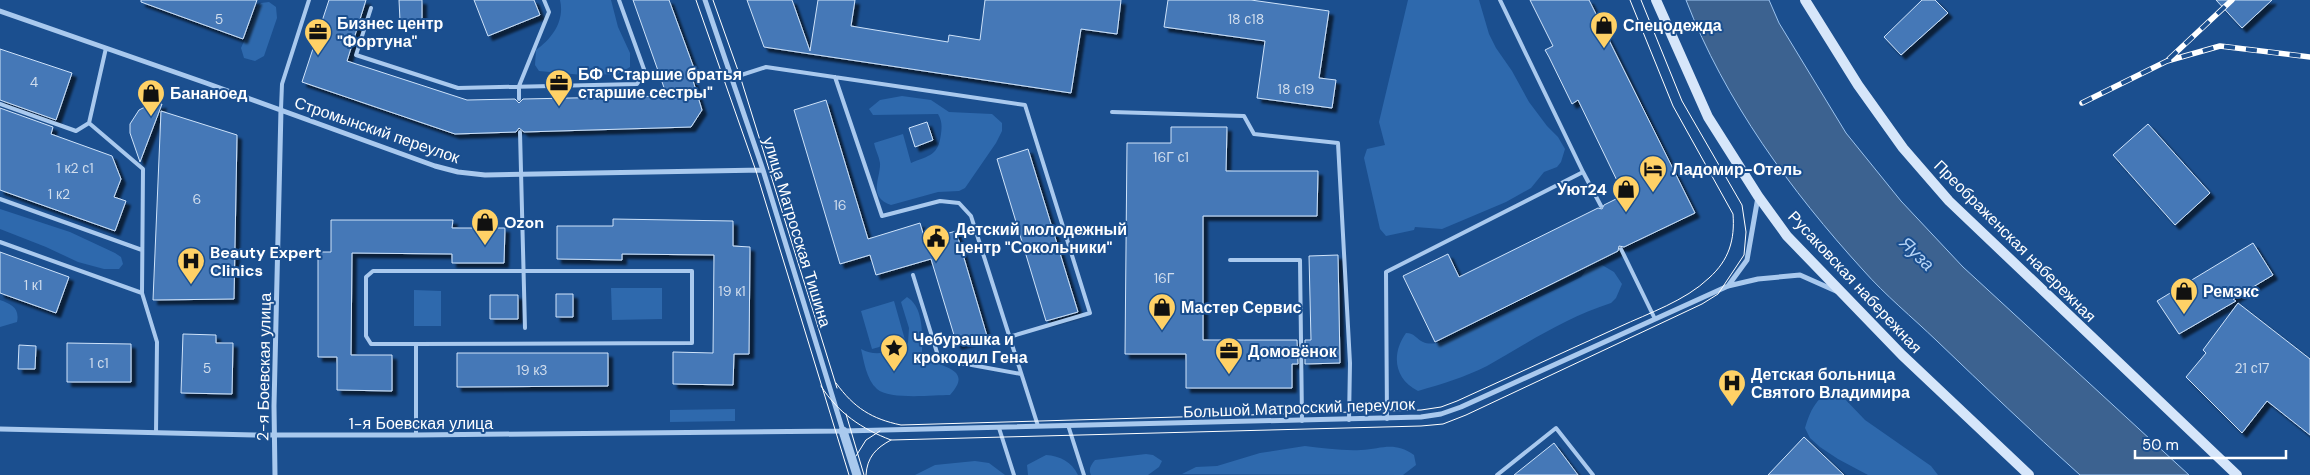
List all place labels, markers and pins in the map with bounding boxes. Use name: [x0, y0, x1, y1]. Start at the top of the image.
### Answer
shop icon: Спецодежда: [1589, 10, 1619, 49]
place label: Бизнес центр "Фортуна": [337, 13, 444, 52]
place label: Спецодежда: [1623, 15, 1722, 36]
office icon: Бизнес центр "Фортуна": [303, 17, 333, 56]
place label: БФ "Старшие братья старшие сестры": [578, 64, 742, 103]
office icon: БФ "Старшие братья старшие сестры": [544, 68, 574, 107]
shop icon: Бананоед: [136, 78, 166, 117]
place label: Бананоед: [170, 83, 247, 104]
hotel icon: Ладомир-Отель: [1638, 154, 1668, 193]
place label: Ладомир-Отель: [1672, 159, 1802, 180]
shop icon: Уют24: [1611, 174, 1641, 213]
place label: Уют24: [1557, 179, 1607, 200]
shop icon: Ozon: [470, 207, 500, 246]
place label: Ozon: [504, 212, 544, 233]
place label: Детский молодежный центр "Сокольники": [955, 219, 1127, 258]
public building icon: Детский молодежный центр "Сокольники": [921, 223, 951, 262]
place label: Beauty Expert Clinics: [210, 242, 322, 281]
hospital icon: Beauty Expert Clinics: [176, 246, 206, 285]
shop icon: Ремэкс: [2169, 276, 2199, 315]
place label: Ремэкс: [2203, 281, 2259, 302]
shop icon: Мастер Сервис: [1147, 292, 1177, 331]
place label: Мастер Сервис: [1181, 297, 1301, 318]
place label: Чебурашка и крокодил Гена: [913, 329, 1028, 368]
place icon: Чебурашка и крокодил Гена: [879, 333, 909, 372]
office icon: Домовёнок: [1214, 336, 1244, 375]
place label: Домовёнок: [1248, 341, 1338, 362]
place label: Детская больница Святого Владимира: [1751, 364, 1910, 403]
hospital icon: Детская больница Святого Владимира: [1717, 368, 1747, 407]

